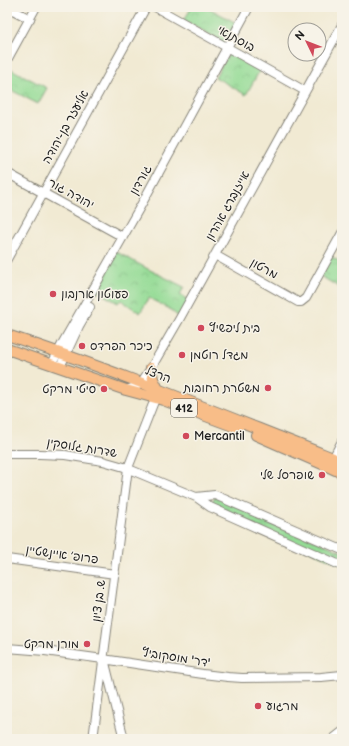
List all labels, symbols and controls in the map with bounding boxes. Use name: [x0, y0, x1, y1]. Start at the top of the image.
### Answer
north arrow: [287, 22, 327, 62]
street label: בוסתנאי: [215, 23, 257, 55]
text: N: [292, 28, 308, 43]
street label: אליעזר בן-יהודה: [39, 87, 93, 167]
street label: גורדון: [127, 162, 155, 198]
street label: אייזנברג אהרון: [203, 168, 253, 244]
street label: יהודה גור: [45, 175, 97, 213]
street label: מרטון: [248, 255, 280, 283]
place label: פעוטון ארנבון: [61, 287, 128, 302]
marker: פעוטון ארנבון: [48, 289, 58, 299]
place label: בית ליפשיץ: [209, 321, 260, 336]
marker: בית ליפשיץ: [196, 323, 206, 333]
place label: כיכר הפרדס: [90, 339, 153, 354]
marker: כיכר הפרדס: [77, 341, 87, 351]
place label: מגדל רוטמן: [190, 348, 248, 363]
marker: מגדל רוטמן: [177, 350, 187, 360]
street label: הרצל: [143, 363, 173, 387]
place label: משטרת רחובות: [182, 381, 260, 396]
place label: סיטי מרקט: [42, 382, 96, 397]
marker: משטרת רחובות: [263, 383, 273, 393]
marker: סיטי מרקט: [99, 384, 109, 394]
road number: 412: [171, 399, 197, 417]
place label: Mercantil: [194, 429, 245, 444]
marker: Mercantil: [181, 431, 191, 441]
street label: שדרות גלוסקין: [46, 435, 119, 461]
place label: שופרסל שלי: [260, 468, 314, 483]
marker: שופרסל שלי: [317, 470, 327, 480]
street label: פרופ׳ איינשטיין: [25, 542, 99, 568]
street label: ש. בן ציון: [89, 579, 109, 623]
place label: מורן מרקט: [24, 637, 79, 652]
marker: מורן מרקט: [82, 639, 92, 649]
street label: דר' מוסקוביץ': [141, 645, 212, 671]
place label: מרגוע: [266, 699, 298, 714]
marker: מרגוע: [253, 701, 263, 711]

